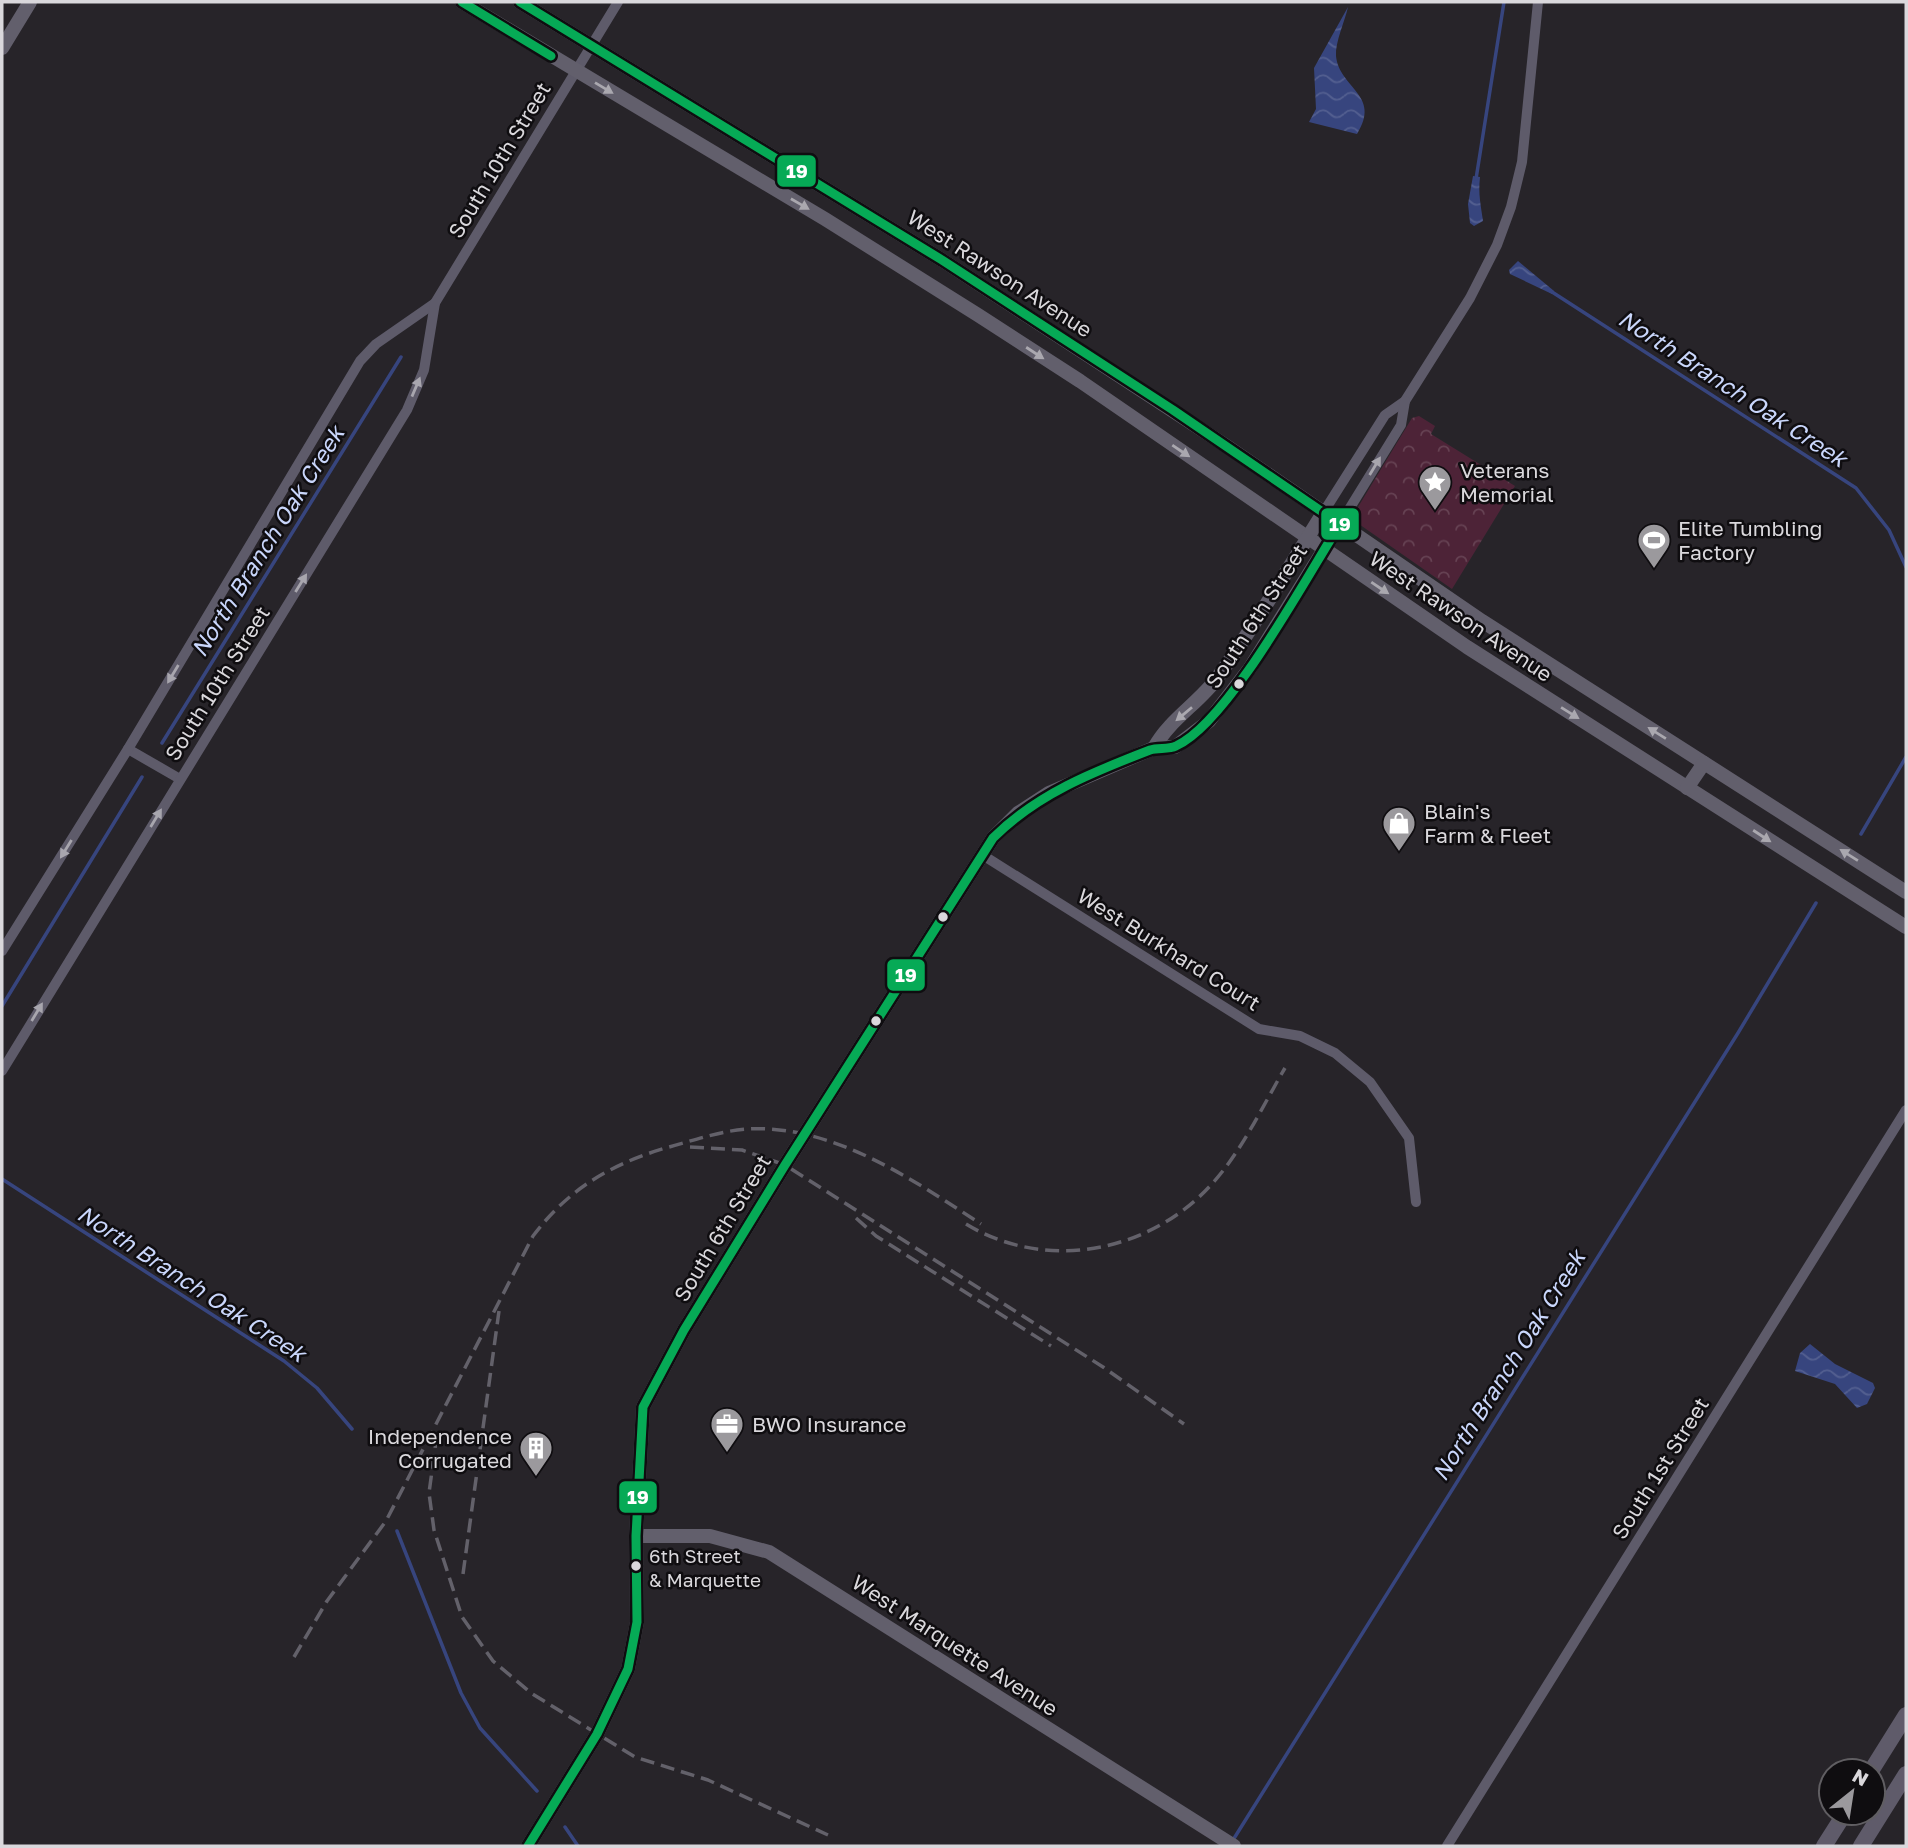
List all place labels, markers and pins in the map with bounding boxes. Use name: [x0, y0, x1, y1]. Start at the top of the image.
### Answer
place label: Veterans Memorial: [1460, 457, 1554, 507]
place icon: Veterans Memorial: [1416, 463, 1454, 512]
place label: Elite Tumbling Factory: [1678, 515, 1823, 565]
sports icon: Elite Tumbling Factory: [1635, 521, 1673, 570]
unlabelled marker: [1232, 677, 1246, 691]
place label: Blain's Farm & Fleet: [1424, 798, 1551, 848]
shop icon: Blain's Farm & Fleet: [1380, 804, 1418, 853]
unlabelled marker: [936, 910, 950, 924]
unlabelled marker: [869, 1014, 883, 1028]
office icon: BWO Insurance: [708, 1405, 746, 1454]
place label: BWO Insurance: [752, 1411, 906, 1437]
place label: Independence Corrugated: [368, 1423, 512, 1473]
building icon: Independence Corrugated: [517, 1429, 555, 1478]
place label: 6th Street & Marquette: [649, 1544, 761, 1591]
marker: 6th Street & Marquette: [629, 1559, 643, 1573]

